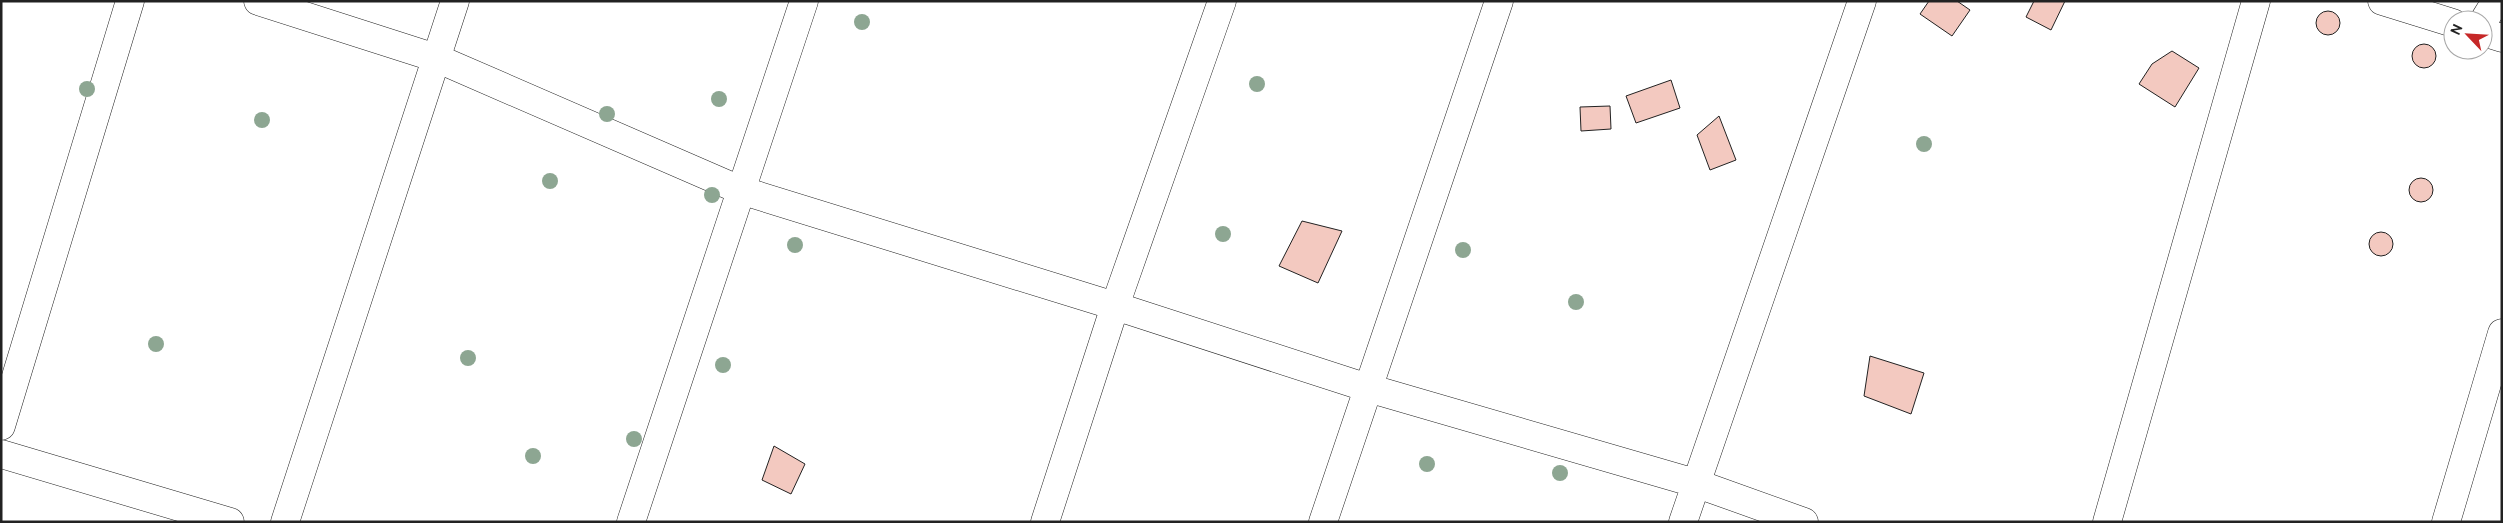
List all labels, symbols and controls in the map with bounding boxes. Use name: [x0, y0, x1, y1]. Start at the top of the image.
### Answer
north arrow: [2443, 10, 2493, 60]
text: N: [2446, 21, 2466, 38]

